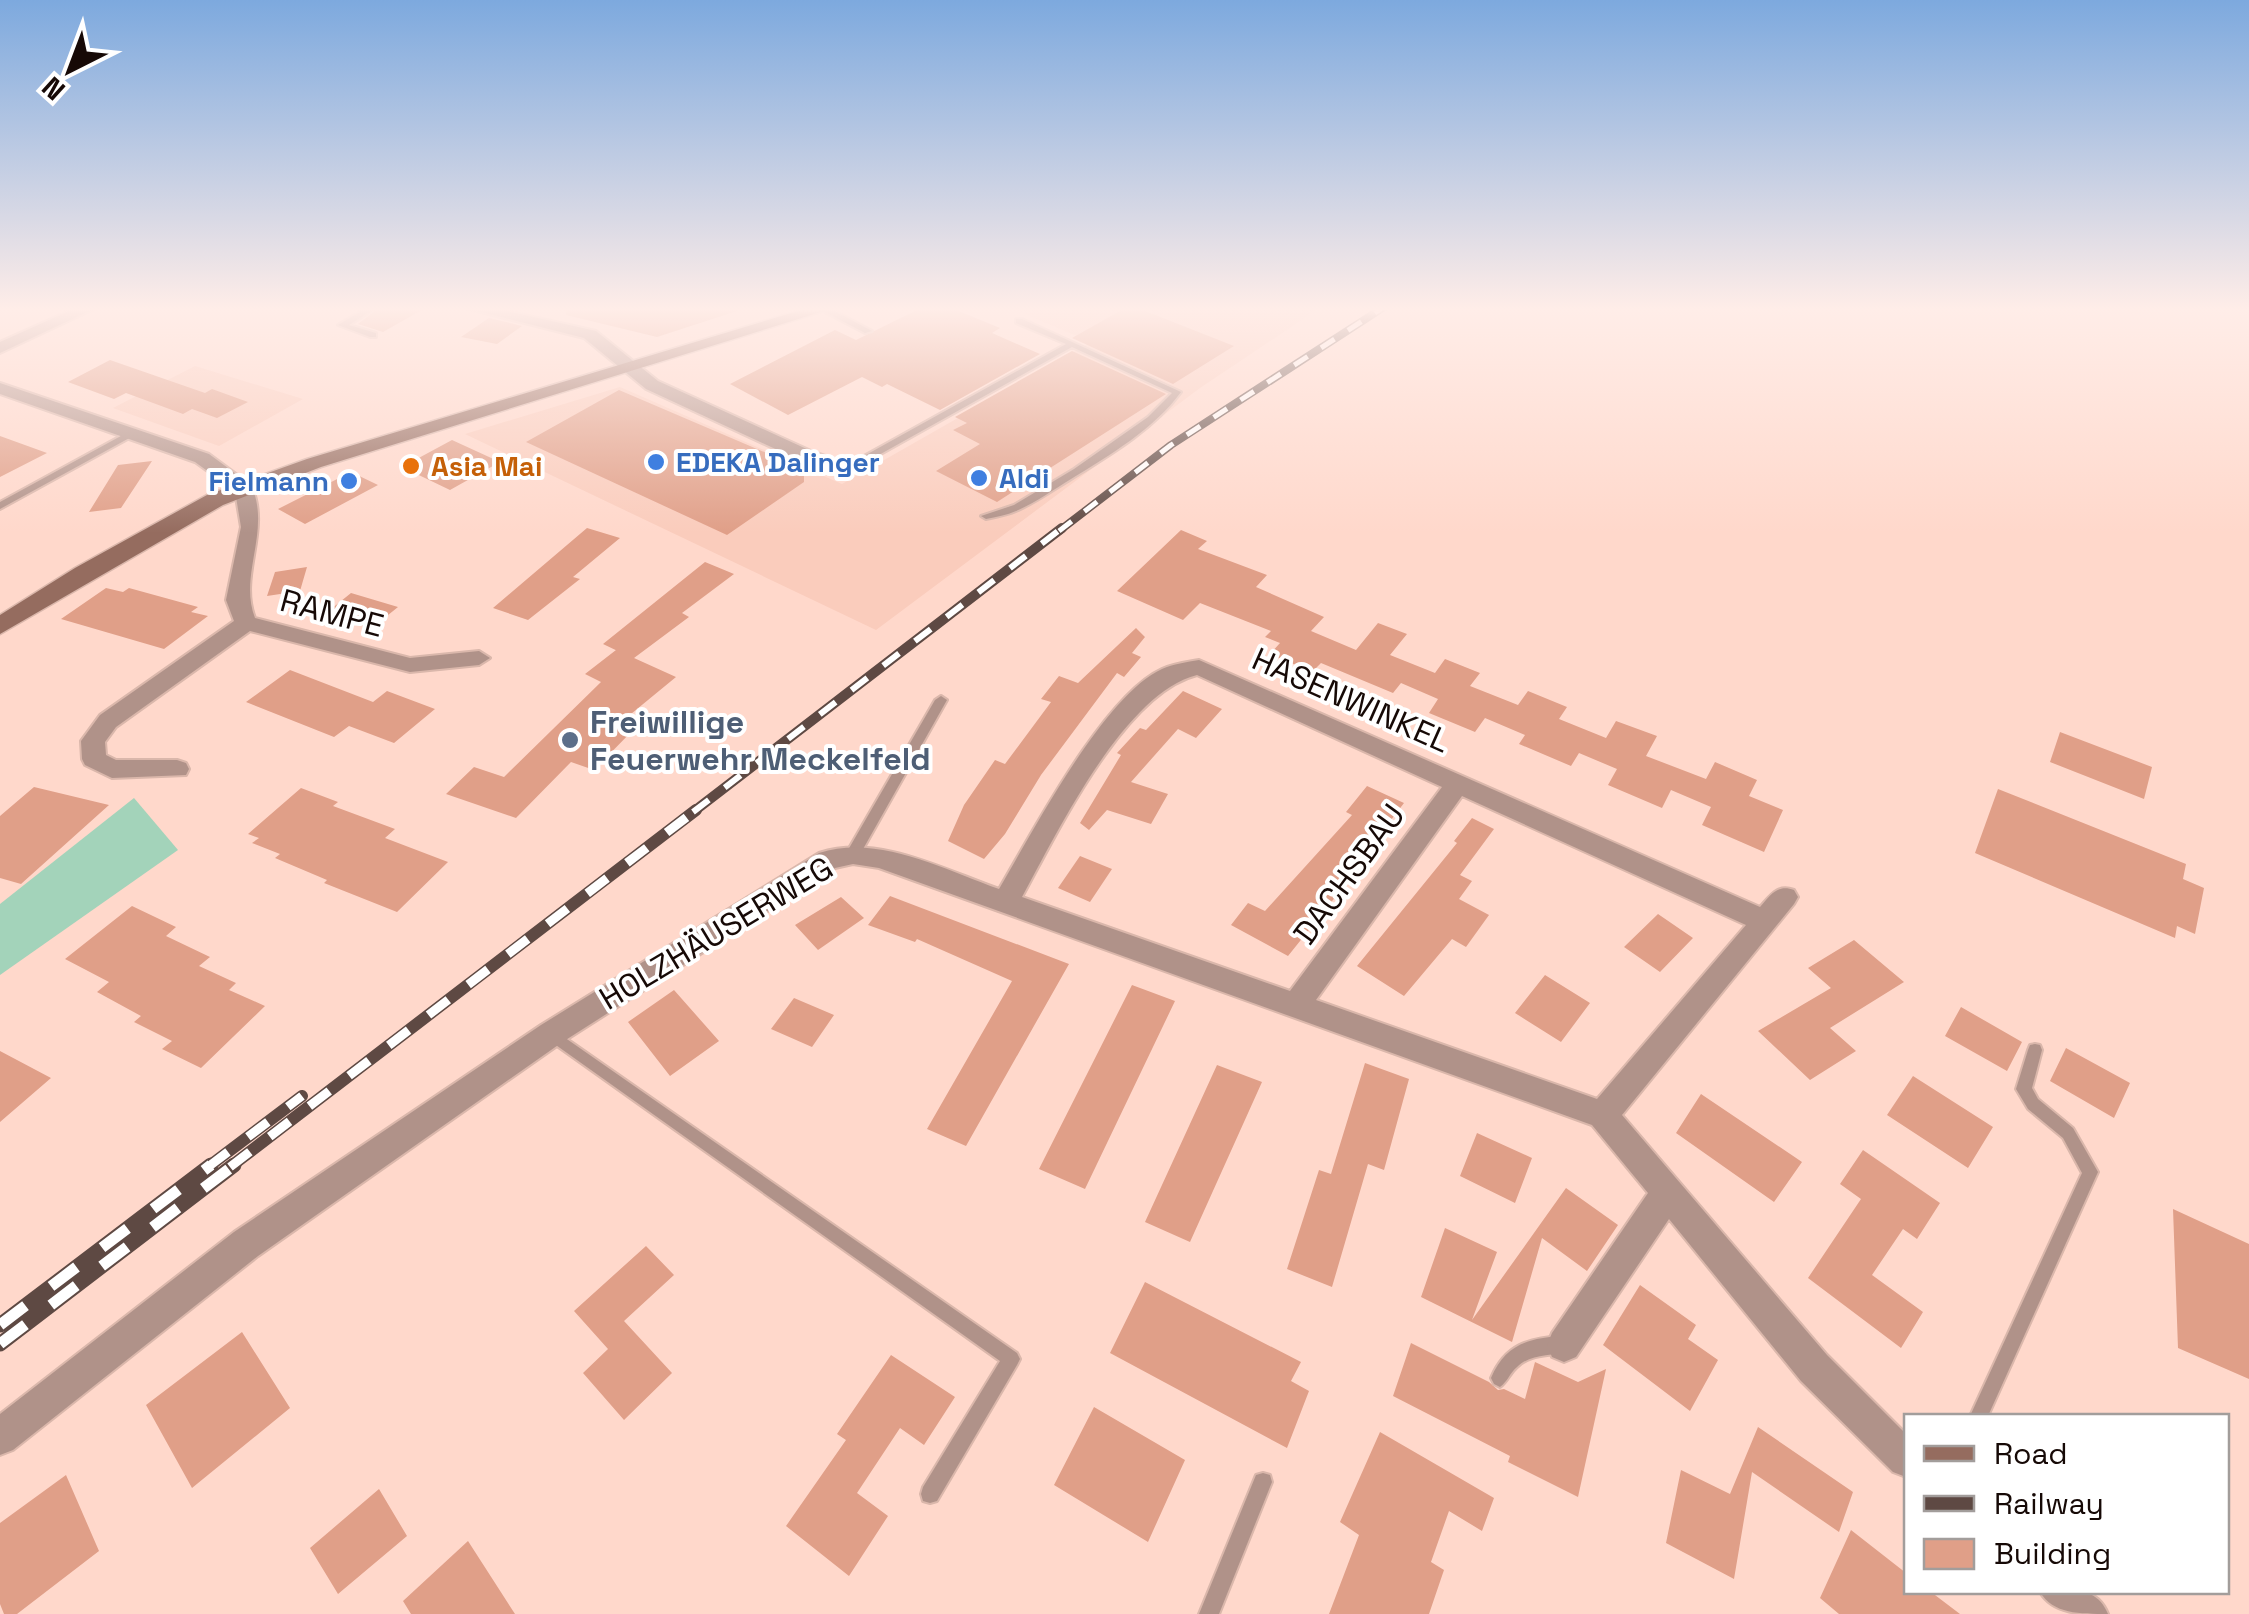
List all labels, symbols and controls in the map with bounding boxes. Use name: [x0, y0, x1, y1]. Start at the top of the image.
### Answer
north arrow: [20, 20, 120, 120]
text: N: [34, 69, 72, 108]
place label: EDEKA Dalinger: [676, 444, 880, 480]
place label: Asia Mai: [431, 448, 543, 484]
marker: EDEKA Dalinger: [645, 451, 667, 473]
marker: Asia Mai: [400, 455, 422, 477]
place label: Aldi: [999, 460, 1050, 496]
place label: Fielmann: [208, 463, 329, 499]
marker: Aldi: [968, 467, 990, 489]
marker: Fielmann: [338, 470, 360, 492]
street label: RAMPE: [276, 580, 388, 646]
street label: HASENWINKEL: [1246, 639, 1456, 761]
place label: Freiwillige Feuerwehr Meckelfeld: [590, 702, 931, 779]
marker: Freiwillige Feuerwehr Meckelfeld: [559, 729, 581, 751]
street label: DACHSBAU: [1285, 796, 1413, 952]
street label: HOLZHÄUSERWEG: [592, 848, 840, 1018]
legend: [1904, 1414, 2229, 1594]
text: Road: [1994, 1434, 2068, 1473]
text: Railway: [1994, 1484, 2104, 1523]
text: Building: [1994, 1534, 2111, 1573]

